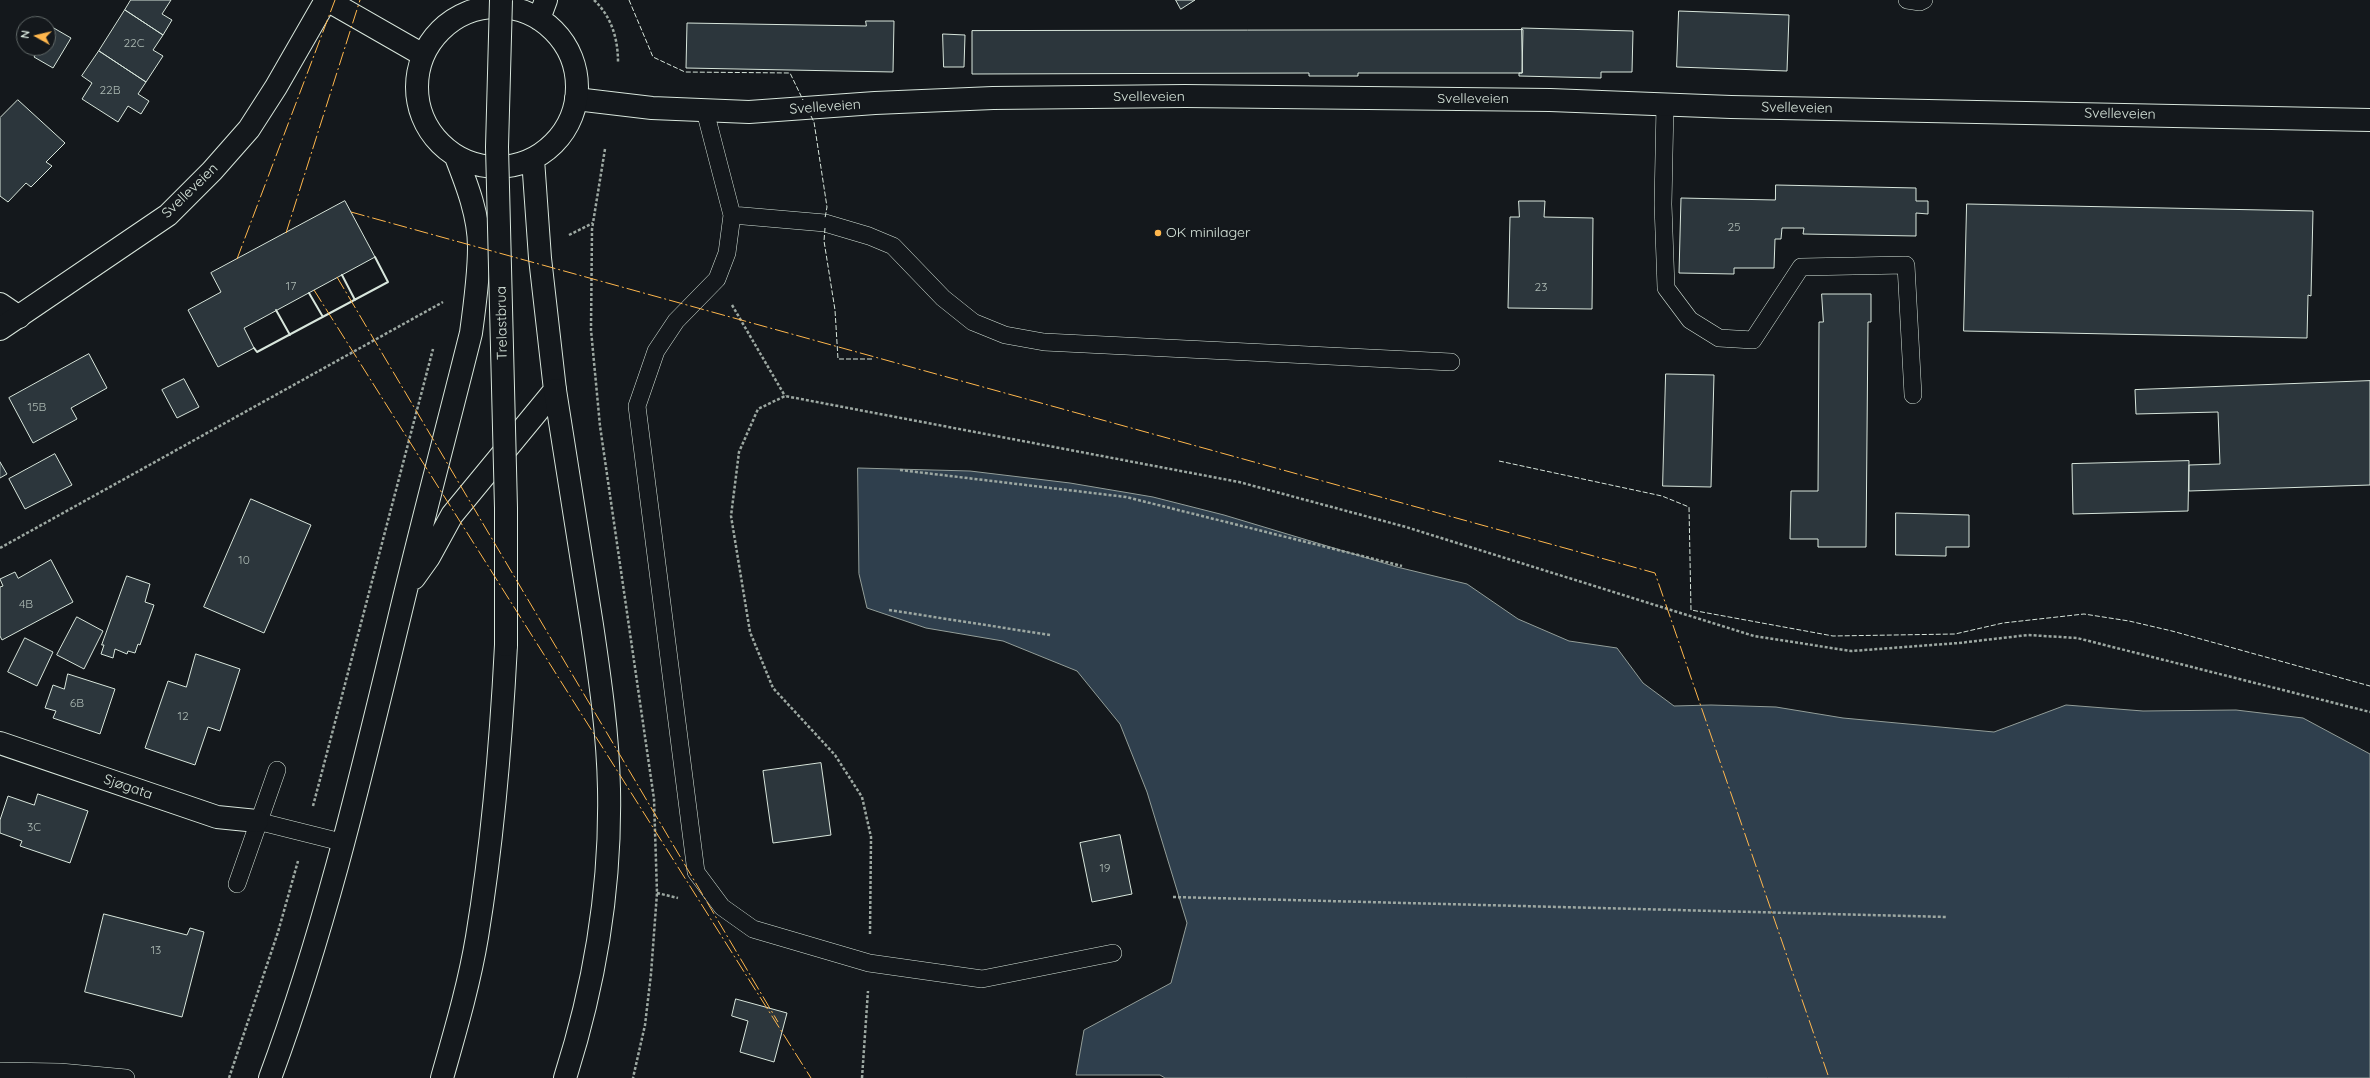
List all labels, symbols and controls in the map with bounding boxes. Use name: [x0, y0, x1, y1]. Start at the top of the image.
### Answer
north arrow: [16, 16, 56, 56]
text: N: [18, 29, 33, 39]
house number: 22C: [123, 36, 145, 50]
house number: 22B: [99, 83, 121, 97]
street label: Svelleveien: [1113, 89, 1185, 105]
street label: Svelleveien: [1437, 91, 1509, 107]
street label: Svelleveien: [789, 96, 861, 118]
street label: Svelleveien: [1761, 99, 1833, 117]
street label: Svelleveien: [2084, 105, 2156, 123]
street label: Svelleveien: [158, 160, 222, 222]
house number: 25: [1727, 220, 1741, 234]
place label: OK minilager: [1166, 225, 1250, 241]
marker: OK minilager: [1153, 228, 1163, 238]
house number: 17: [286, 279, 296, 293]
house number: 23: [1535, 280, 1547, 294]
street label: Trelastbrua: [493, 286, 511, 360]
house number: 15B: [28, 400, 46, 414]
house number: 10: [238, 553, 250, 567]
house number: 4B: [19, 597, 33, 611]
house number: 6B: [70, 696, 84, 710]
house number: 12: [177, 709, 189, 723]
street label: Sjøgata: [101, 771, 155, 803]
house number: 3C: [27, 820, 41, 834]
house number: 19: [1099, 861, 1111, 875]
house number: 13: [151, 943, 161, 957]

